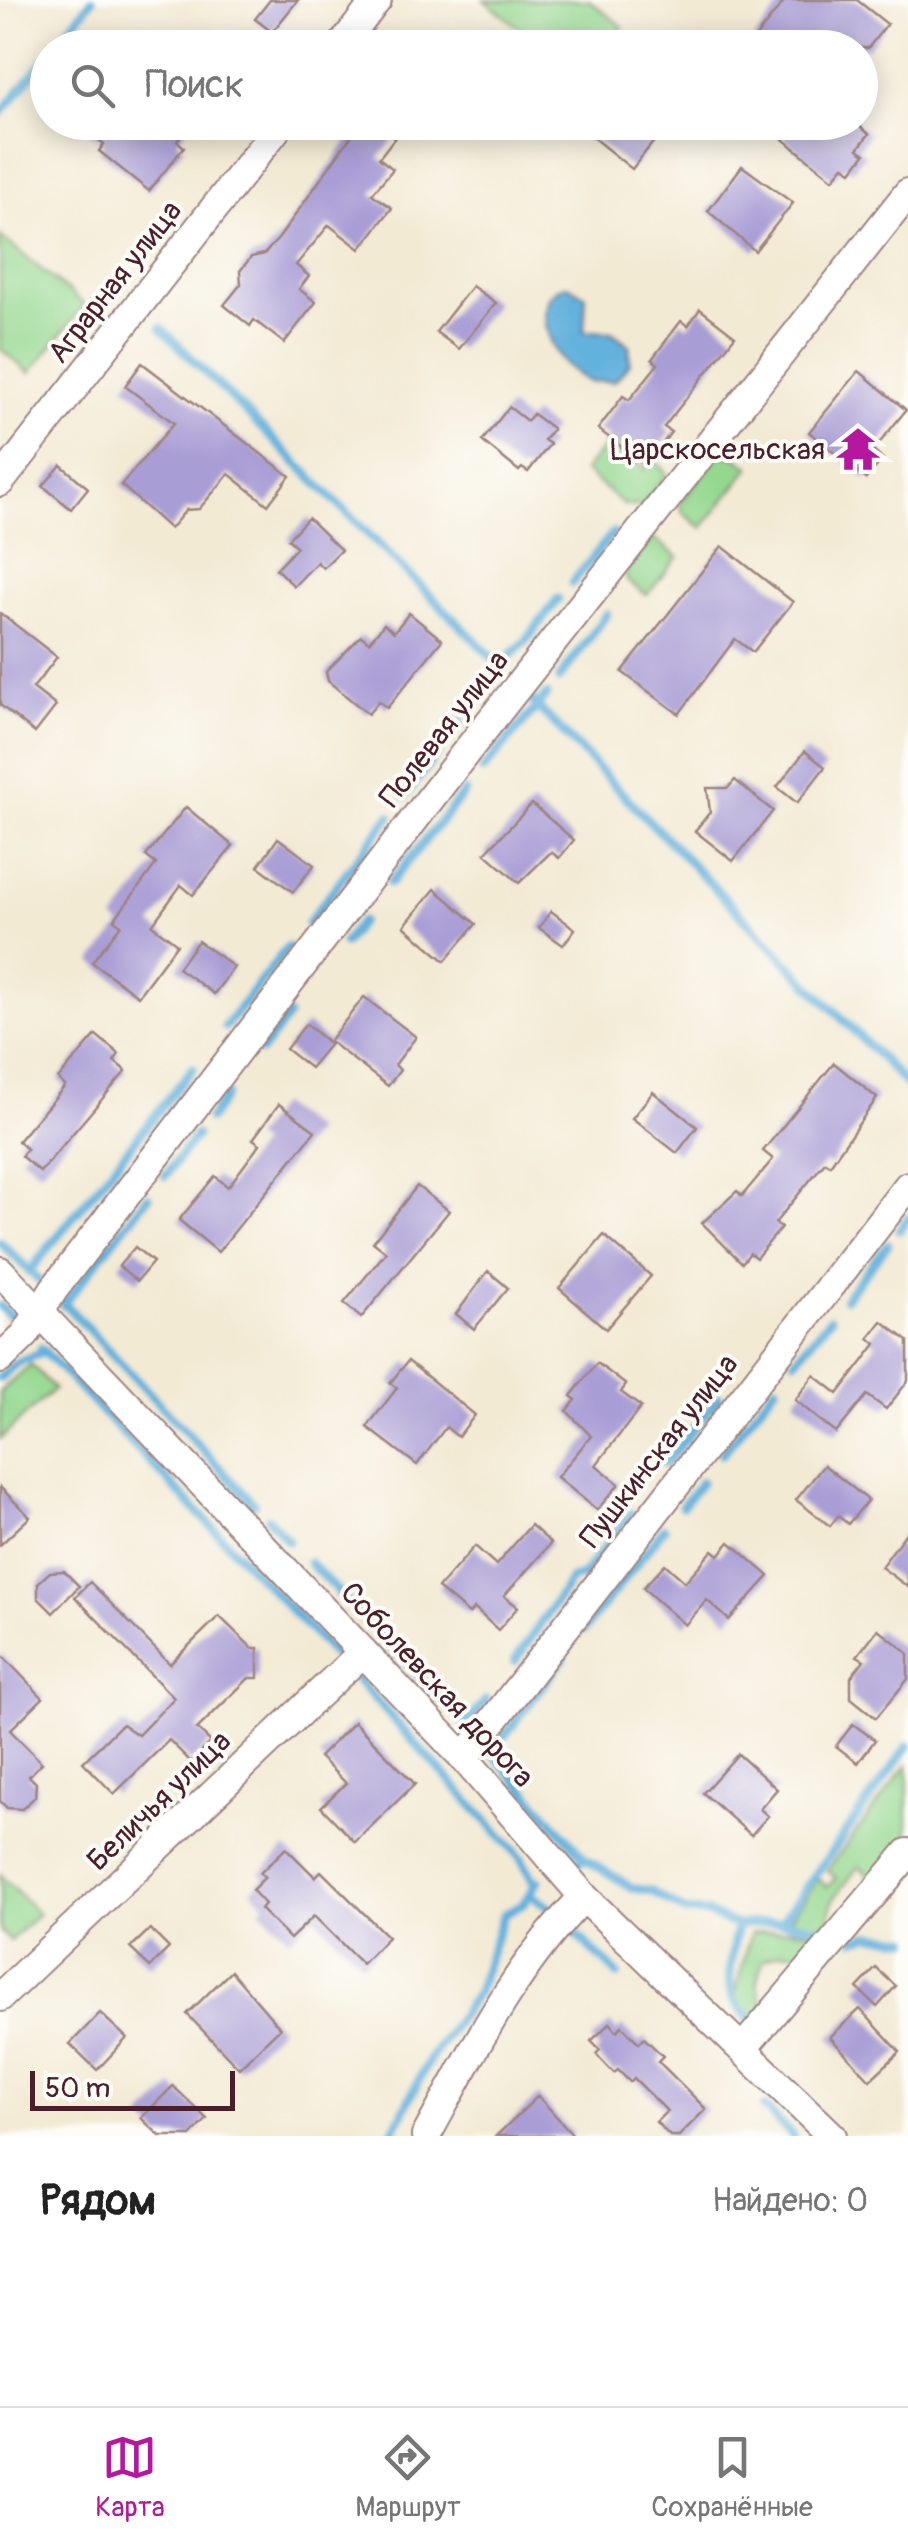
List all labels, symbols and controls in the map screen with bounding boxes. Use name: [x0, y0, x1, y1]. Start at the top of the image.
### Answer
search box: [30, 30, 878, 140]
icon: search: [65, 58, 120, 113]
text: Поиск: [145, 61, 244, 109]
street label: Аграрная улица: [40, 193, 190, 371]
temple icon: Царскосельская: [834, 425, 882, 473]
place label: Царскосельская: [610, 431, 825, 468]
street label: Полевая улица: [371, 643, 517, 815]
street label: Пушкинская улица: [572, 1347, 746, 1555]
street label: Соболевская дорога: [332, 1575, 542, 1795]
street label: Беличья улица: [79, 1723, 239, 1879]
scale bar: [30, 2066, 235, 2110]
text: 50 m: [45, 2071, 110, 2106]
text: Рядом: [40, 2175, 156, 2227]
text: Найдено: 0: [712, 2181, 868, 2221]
tab: Карта: [95, 2430, 165, 2525]
tab: Маршрут: [355, 2430, 461, 2525]
tab: Сохранённые: [651, 2430, 813, 2525]

